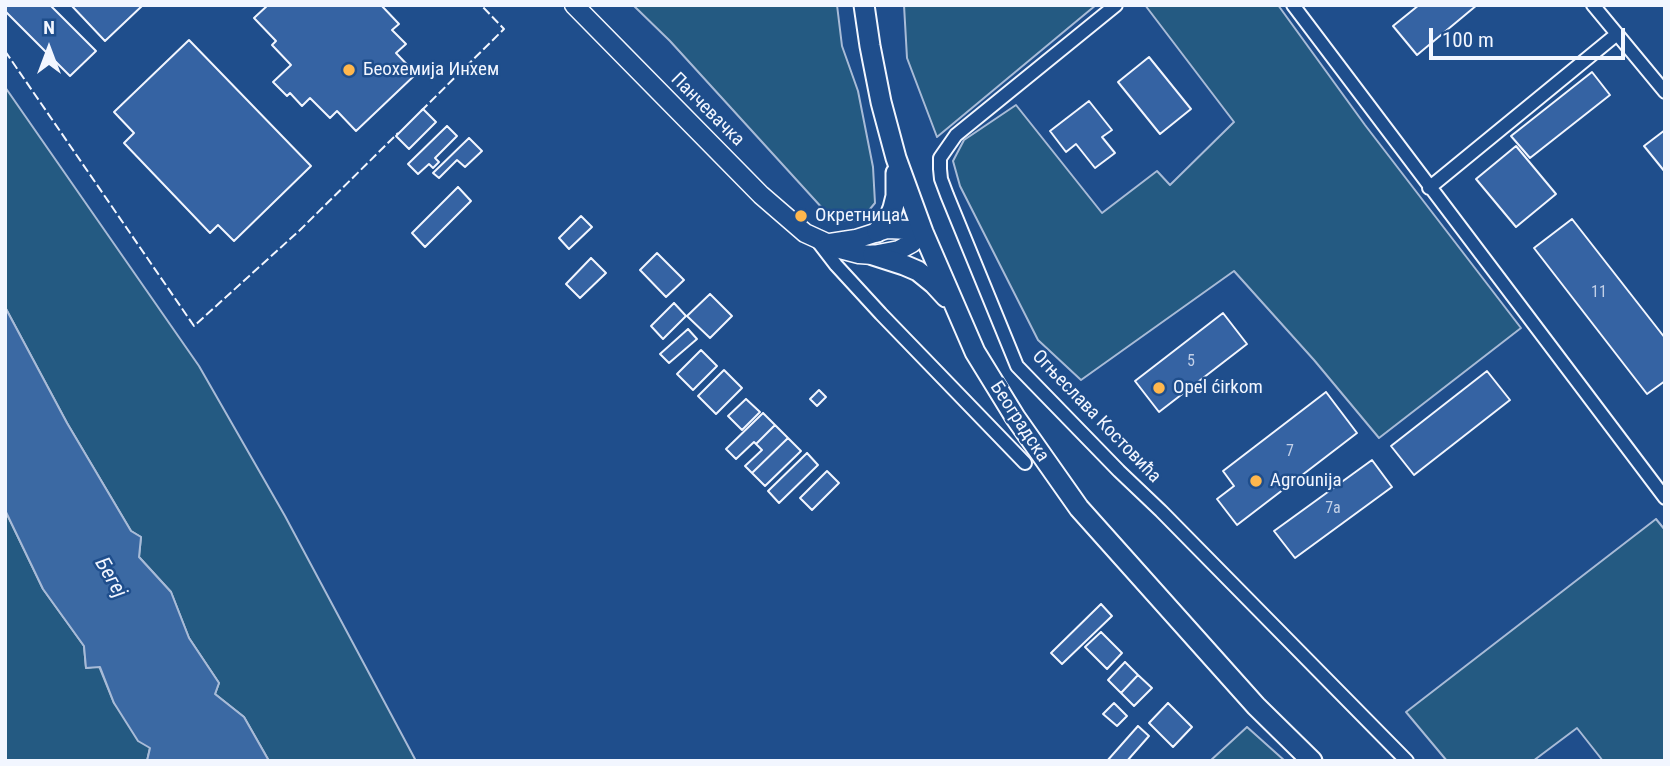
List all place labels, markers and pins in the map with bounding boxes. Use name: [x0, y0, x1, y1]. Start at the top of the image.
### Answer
place label: Беохемија Инхем: [363, 59, 499, 81]
marker: Беохемија Инхем: [341, 62, 357, 78]
place label: Окретница: [815, 205, 900, 227]
marker: Окретница: [793, 208, 809, 224]
place label: Opel ćirkom: [1173, 377, 1263, 399]
marker: Opel ćirkom: [1151, 380, 1167, 396]
place label: Agrounija: [1270, 470, 1342, 492]
marker: Agrounija: [1248, 473, 1264, 489]

